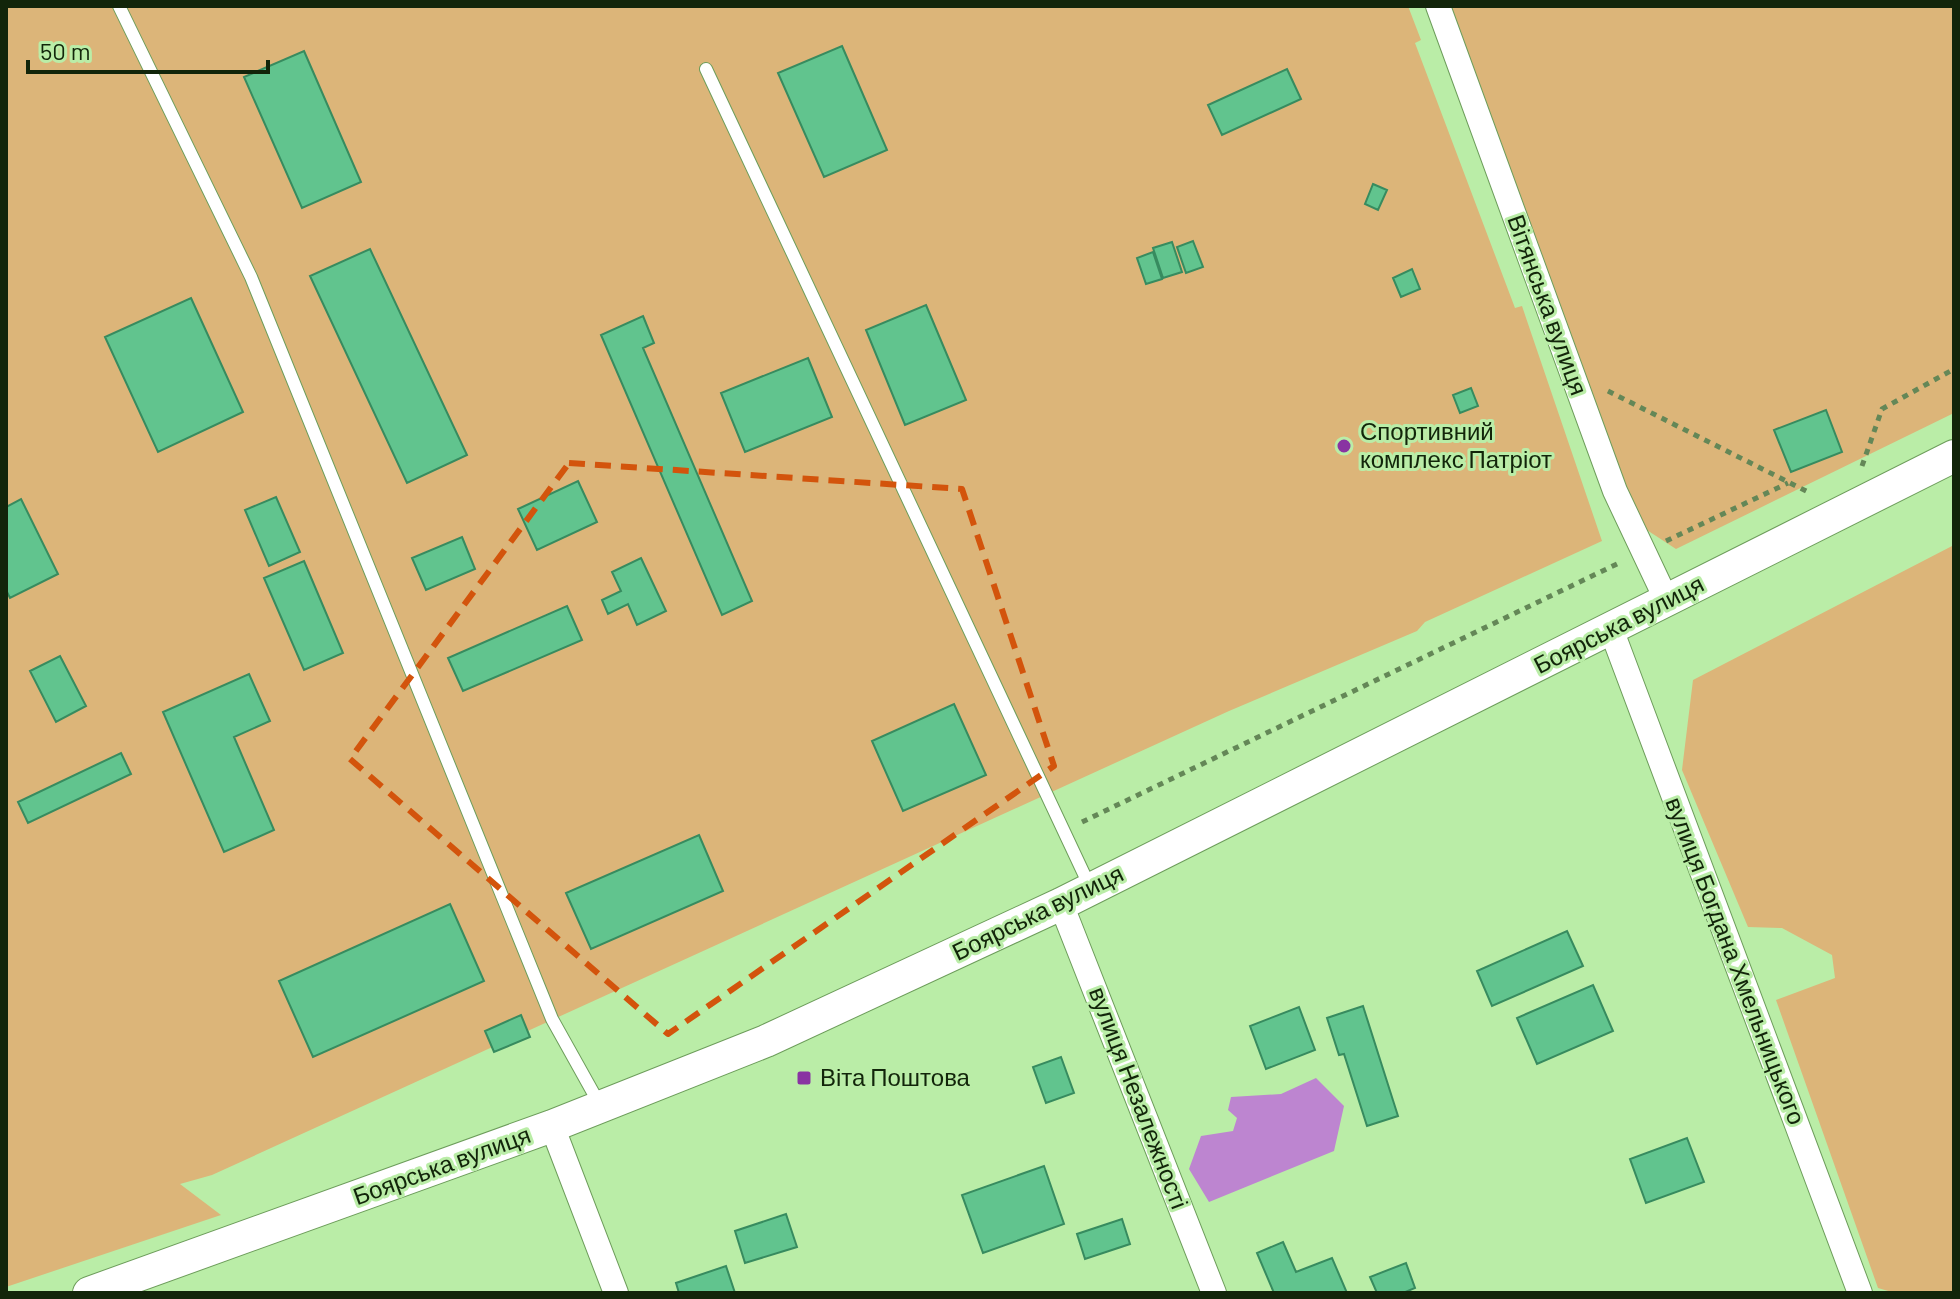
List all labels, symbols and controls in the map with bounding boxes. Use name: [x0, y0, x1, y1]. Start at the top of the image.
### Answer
scale bar: [28, 24, 268, 74]
text: 50 m: [40, 36, 91, 65]
street label: Вітянська вулиця: [1502, 210, 1595, 399]
place label: Спортивний комплекс Патріот: [1360, 416, 1552, 473]
marker: Спортивний комплекс Патріот: [1335, 437, 1353, 455]
street label: Боярська вулиця: [1528, 568, 1708, 679]
street label: вулиця Богдана Хмельницького: [1660, 793, 1812, 1128]
street label: Боярська вулиця: [947, 858, 1128, 966]
street label: вулиця Незалежності: [1084, 982, 1195, 1212]
place label: Віта Поштова: [820, 1062, 971, 1091]
marker: Віта Поштова: [795, 1069, 813, 1087]
street label: Боярська вулиця: [349, 1119, 534, 1210]

